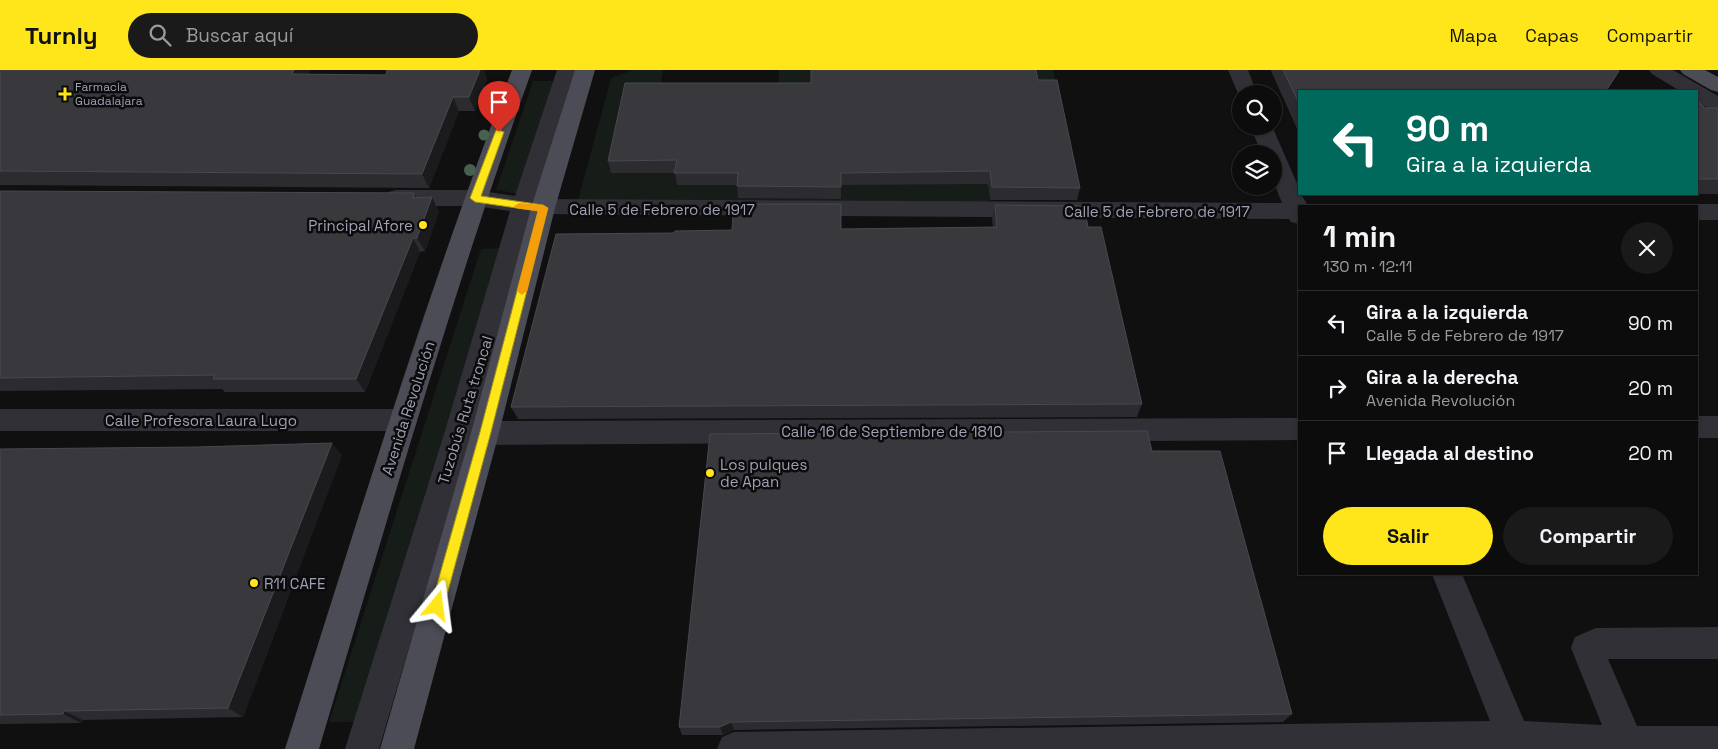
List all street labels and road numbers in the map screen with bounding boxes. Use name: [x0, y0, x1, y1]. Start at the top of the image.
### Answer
street label: Calle 5 de Febrero de 1917: [569, 200, 755, 219]
street label: Calle 5 de Febrero de 1917: [1064, 202, 1250, 221]
street label: Tuzobús Ruta troncal: [433, 333, 497, 487]
street label: Avenida Revolución: [377, 339, 439, 477]
street label: Calle Profesora Laura Lugo: [105, 411, 297, 430]
street label: Calle 16 de Septiembre de 1810: [781, 422, 1003, 441]

